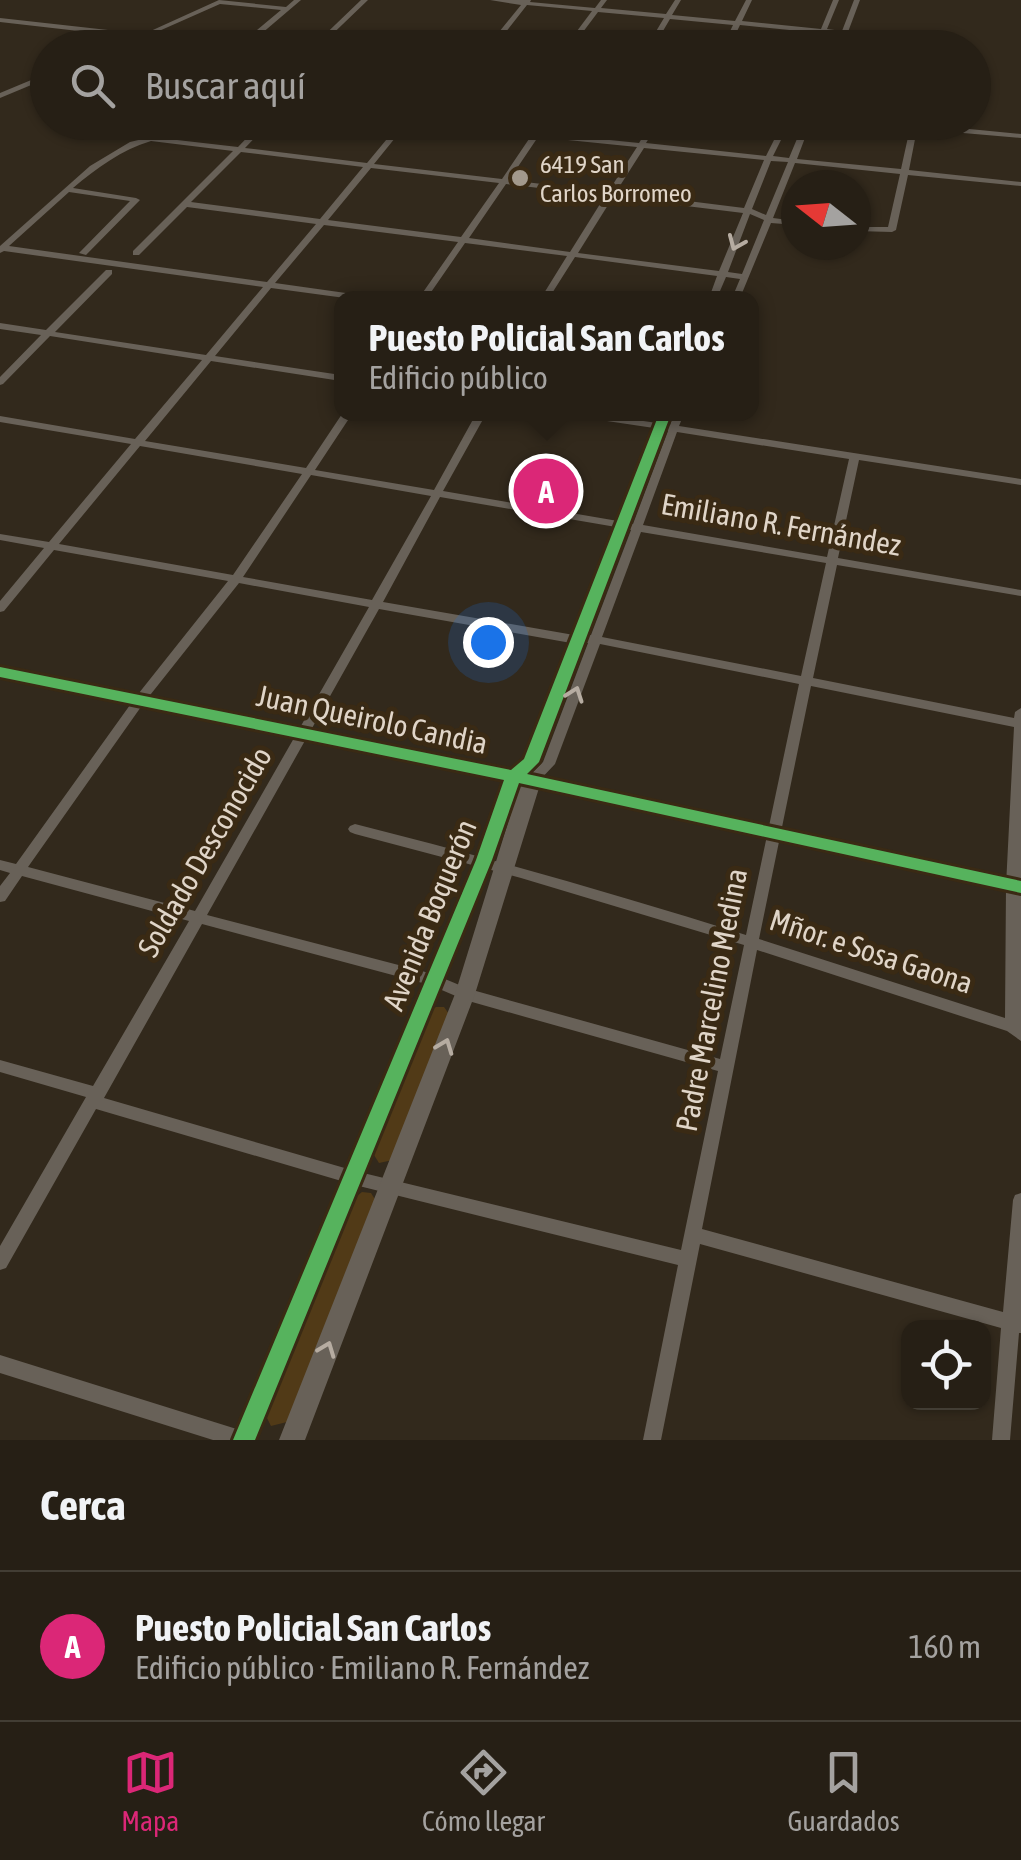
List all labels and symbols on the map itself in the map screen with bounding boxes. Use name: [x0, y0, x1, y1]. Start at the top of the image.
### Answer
place label: 6419 San Carlos Borromeo: [540, 150, 692, 207]
marker: 6419 San Carlos Borromeo: [509, 167, 531, 189]
north arrow: [781, 170, 871, 260]
one-way arrow: [728, 233, 748, 251]
pin: A: [514, 454, 578, 528]
street label: Emiliano R. Fernández: [659, 486, 904, 562]
your location: [463, 617, 514, 668]
street label: Juan Queirolo Candia: [254, 678, 491, 760]
one-way arrow: [563, 687, 583, 704]
street label: Soldado Desconocido: [130, 741, 278, 962]
street label: Avenida Boquerón: [375, 814, 483, 1015]
street label: Padre Marcelino Medina: [669, 865, 753, 1134]
street label: Mñor. e Sosa Gaona: [766, 902, 977, 1000]
one-way arrow: [433, 1039, 453, 1056]
one-way arrow: [316, 1342, 336, 1359]

